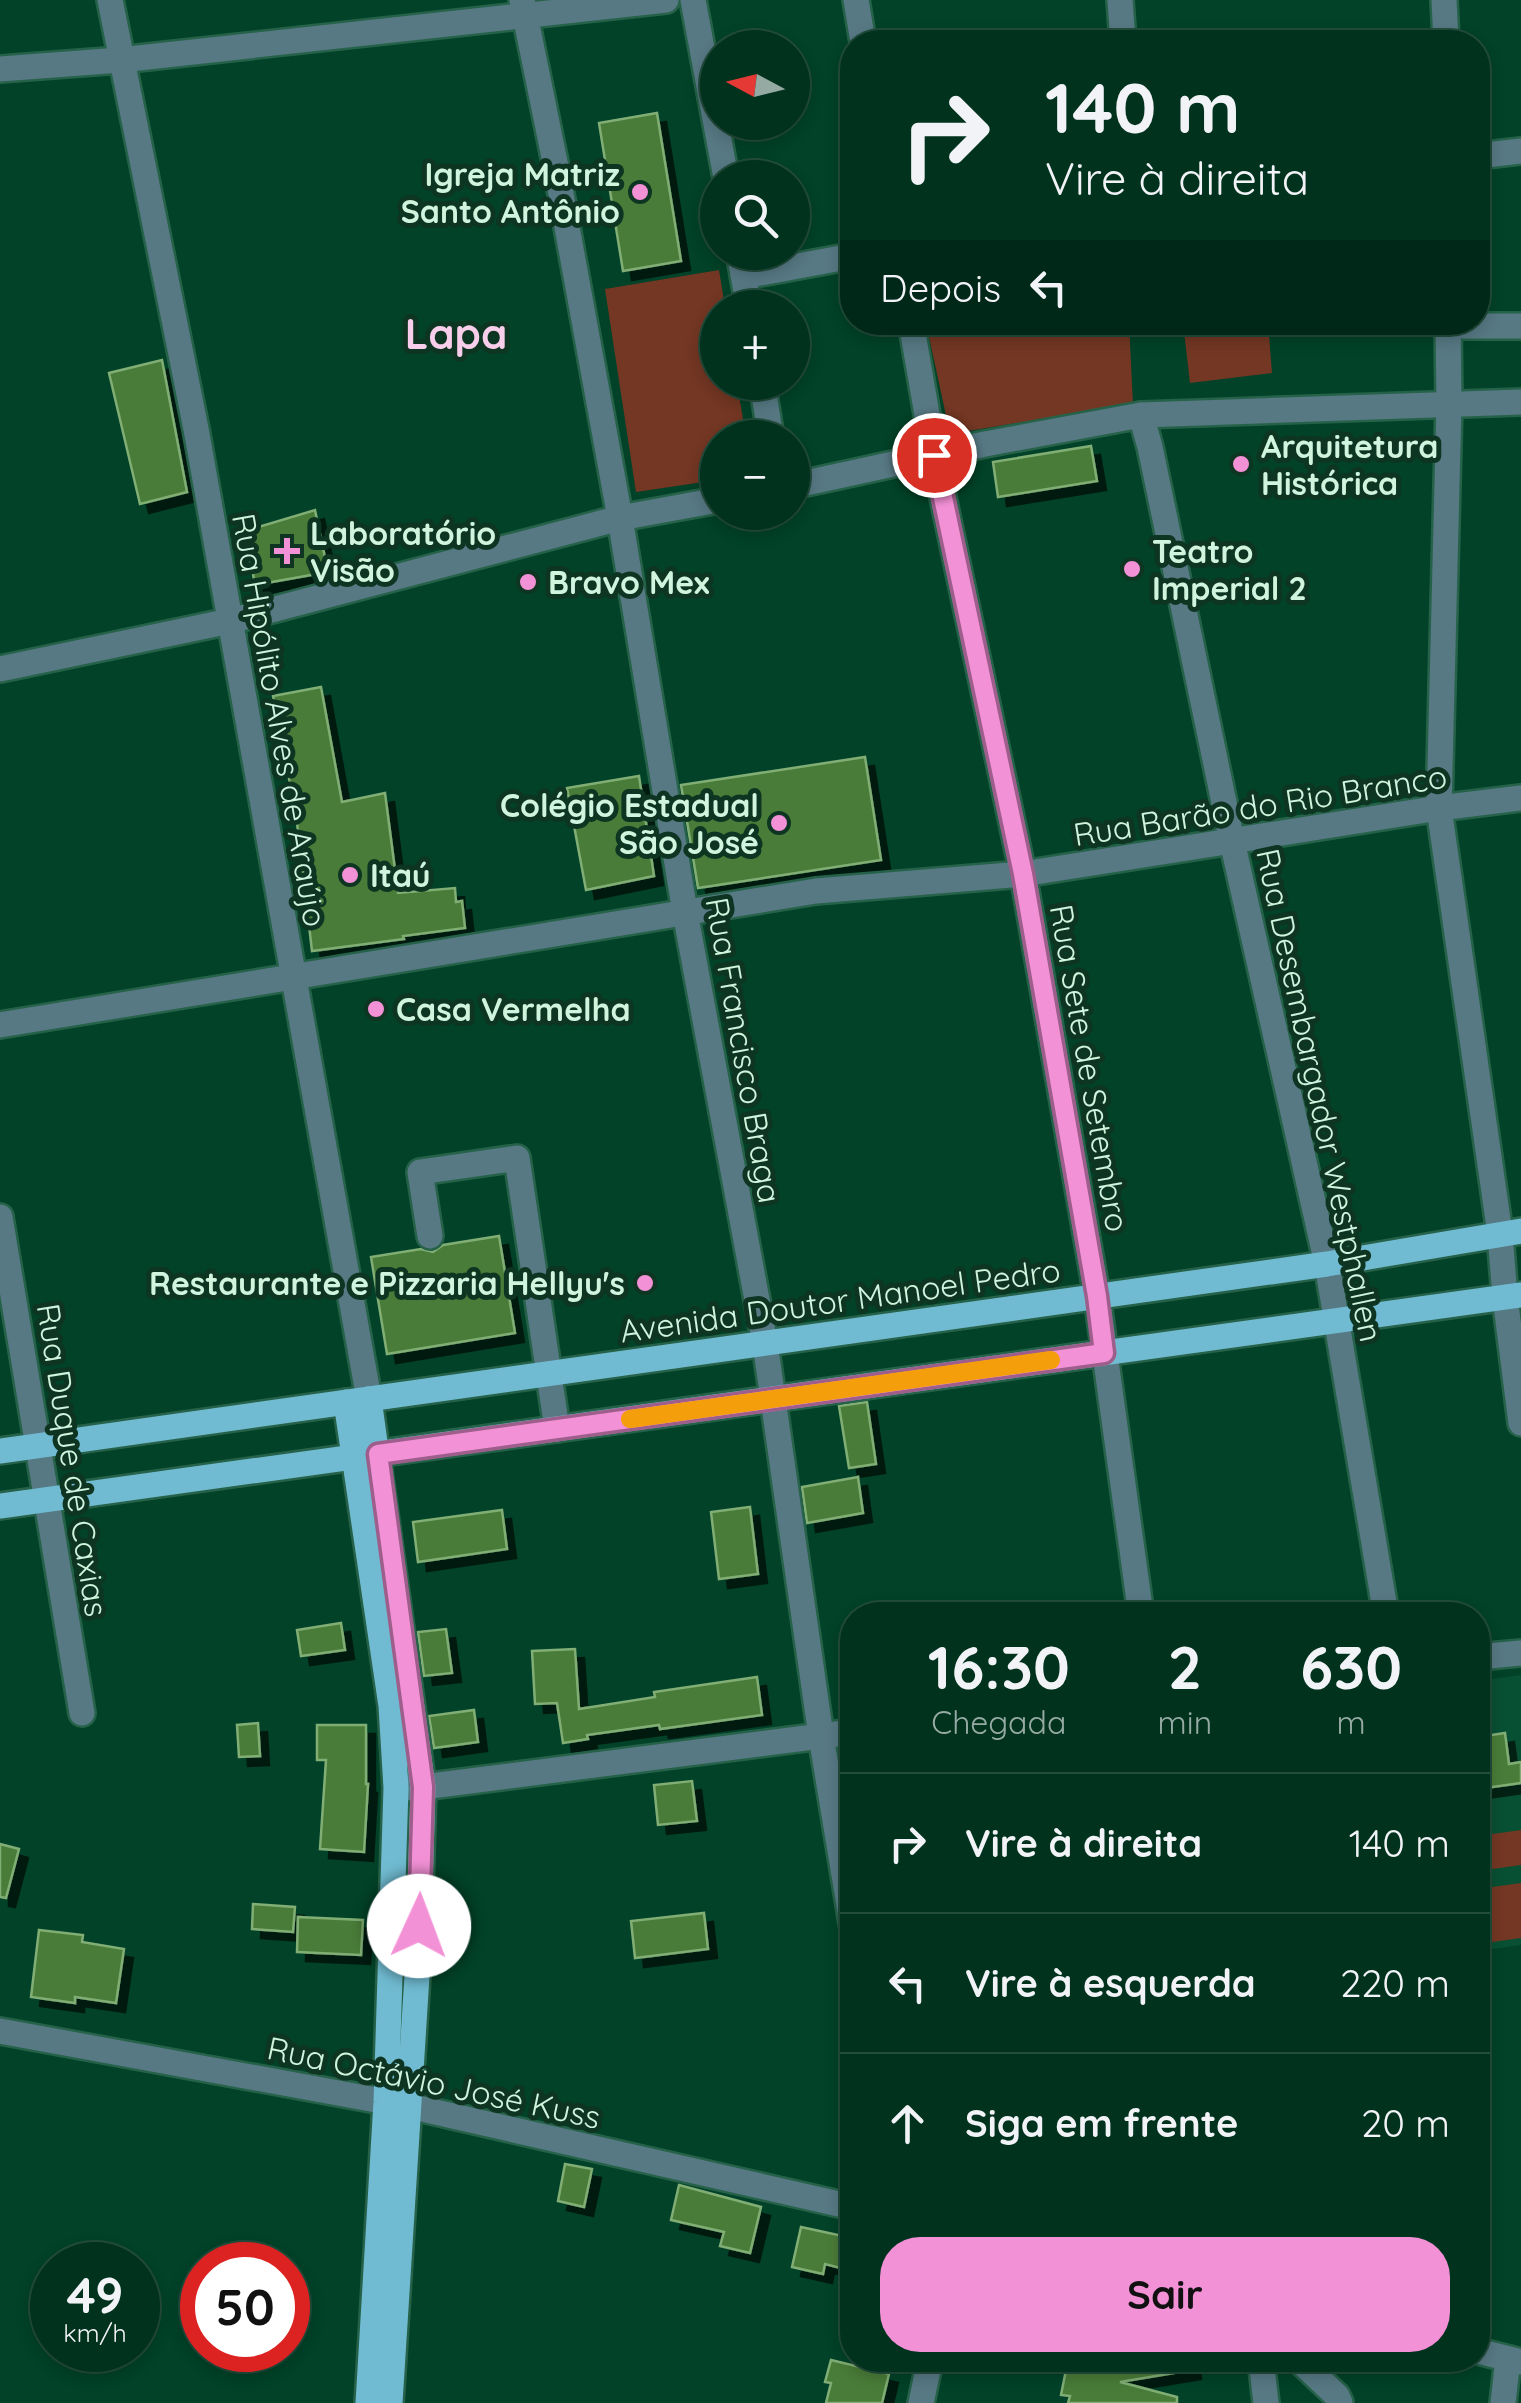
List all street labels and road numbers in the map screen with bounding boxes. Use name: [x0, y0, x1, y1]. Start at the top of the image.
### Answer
street label: Rua Hipólito Alves de Araújo: [224, 510, 336, 930]
street label: Rua Barão do Rio Branco: [1070, 756, 1450, 854]
street label: Rua Desembargador Westphallen: [1248, 845, 1392, 1345]
street label: Rua Francisco Braga: [697, 894, 791, 1206]
street label: Rua Sete de Setembro: [1042, 901, 1138, 1235]
street label: Avenida Doutor Manoel Pedro: [617, 1249, 1063, 1351]
street label: Rua Duque de Caxias: [29, 1301, 117, 1619]
street label: Rua Octávio José Kuss: [264, 2027, 604, 2137]

